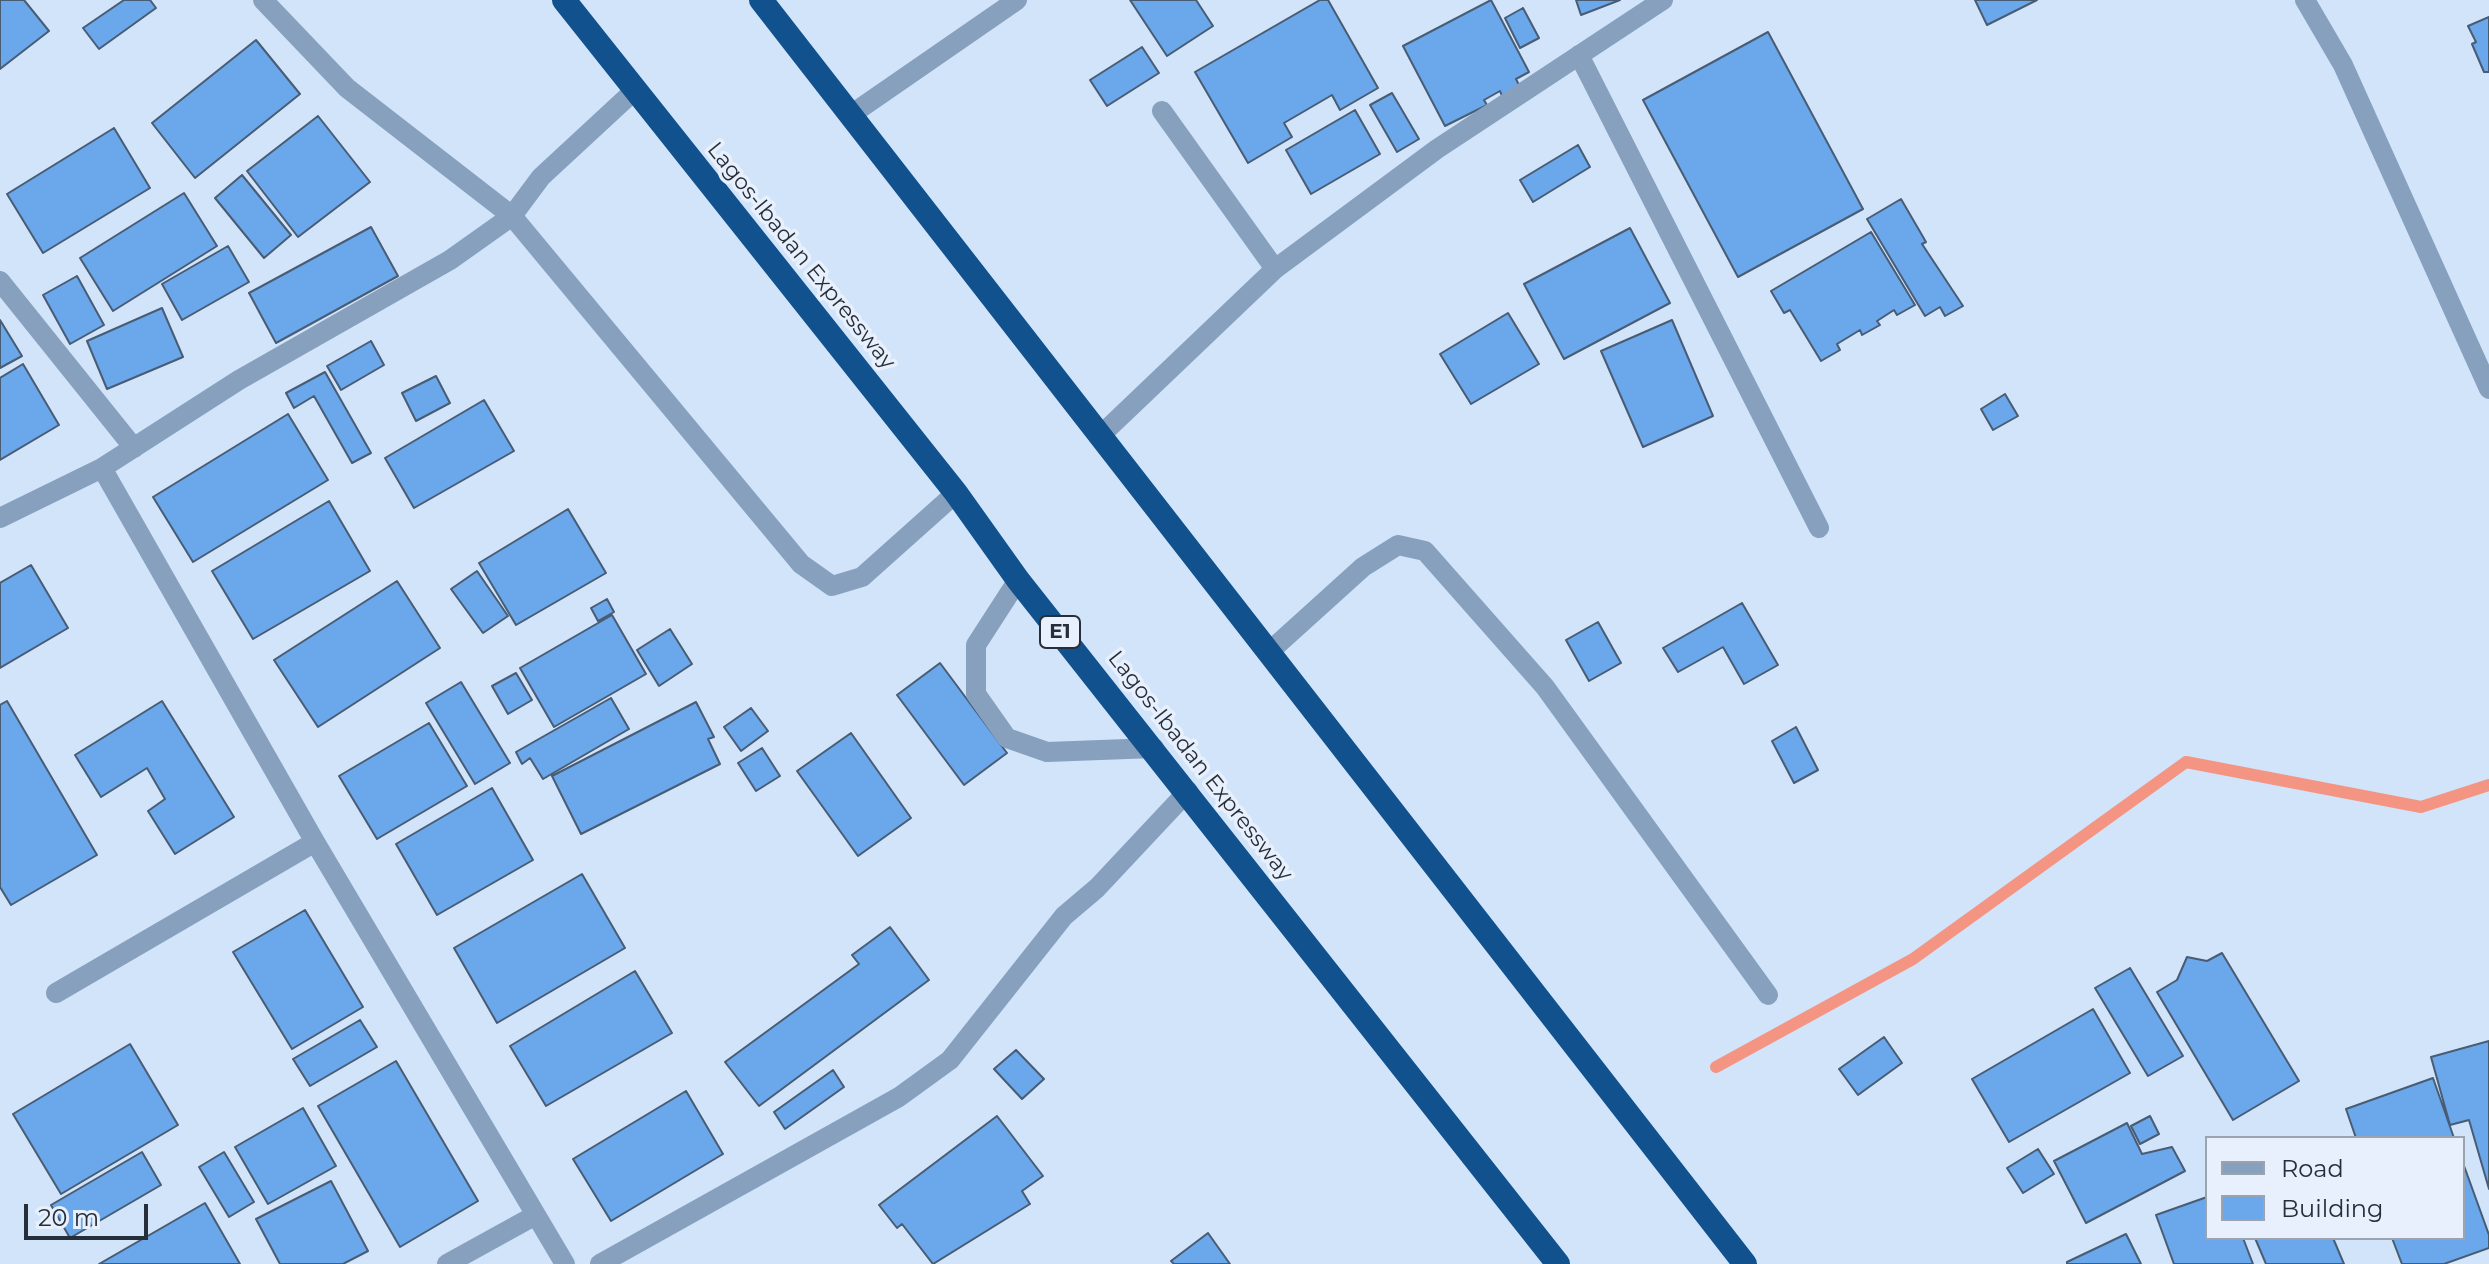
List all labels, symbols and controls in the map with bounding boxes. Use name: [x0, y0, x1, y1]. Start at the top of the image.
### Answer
street label: Lagos-Ibadan Expressway: [701, 137, 901, 375]
road number: E1: [1040, 616, 1080, 648]
street label: Lagos-Ibadan Expressway: [1102, 646, 1298, 886]
legend: [2205, 1136, 2465, 1240]
text: Road: [2281, 1154, 2344, 1183]
scale bar: [28, 1188, 152, 1238]
text: Building: [2281, 1194, 2384, 1223]
text: 20 m: [38, 1203, 99, 1232]

